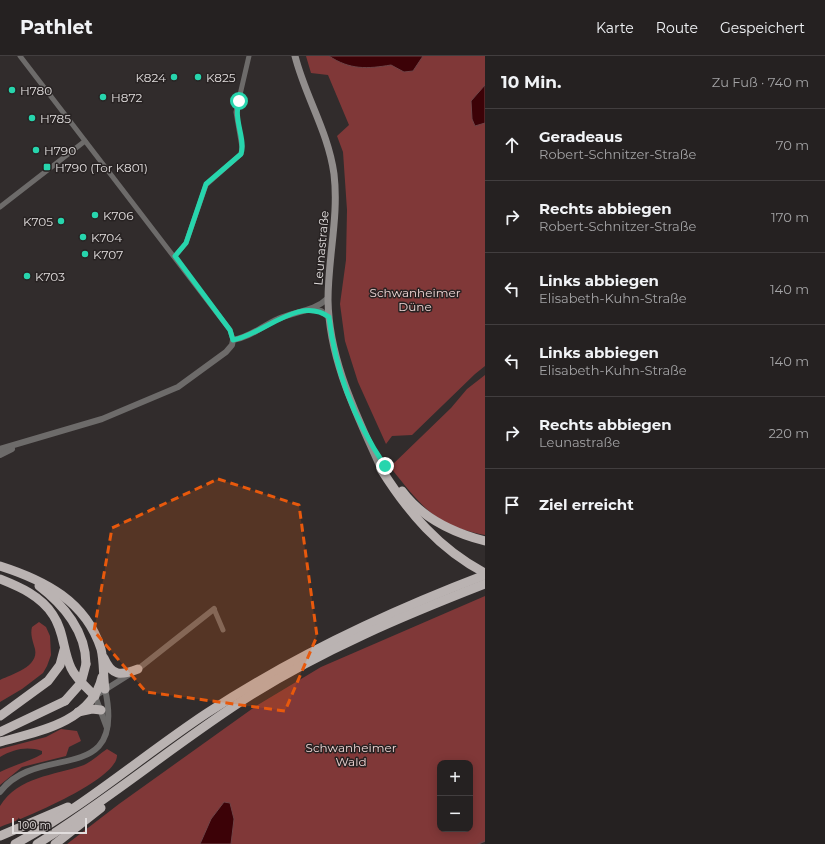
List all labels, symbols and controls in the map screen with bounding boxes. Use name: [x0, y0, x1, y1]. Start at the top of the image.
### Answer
text: Pathlet: [20, 16, 93, 39]
text: Karte: [596, 19, 634, 37]
text: Route: [656, 19, 698, 37]
text: Gespeichert: [720, 19, 805, 37]
place label: K824: [136, 70, 166, 85]
place label: K825: [206, 70, 236, 85]
marker: K824: [169, 72, 179, 82]
marker: K825: [193, 72, 203, 82]
text: 10 Min.: [501, 72, 562, 92]
text: Zu Fuß · 740 m: [712, 74, 809, 90]
place label: H780: [20, 83, 52, 98]
marker: H780: [7, 85, 17, 95]
place label: H872: [111, 90, 142, 105]
marker: H872: [98, 92, 108, 102]
route start: [230, 92, 248, 110]
place label: H785: [40, 111, 71, 126]
marker: H785: [27, 113, 37, 123]
text: Geradeaus: [539, 127, 622, 146]
icon: ahead: [501, 134, 523, 156]
text: 70 m: [776, 137, 809, 153]
place label: H790: [44, 143, 76, 158]
marker: H790: [31, 145, 41, 155]
text: Robert-Schnitzer-Straße: [539, 146, 696, 162]
place label: H790 (Tor K801): [55, 160, 148, 175]
marker: H790 (Tor K801): [42, 162, 52, 172]
text: Rechts abbiegen: [539, 199, 672, 218]
icon: right: [501, 206, 523, 228]
place label: K706: [103, 208, 134, 223]
text: 170 m: [771, 209, 809, 225]
marker: K706: [90, 210, 100, 220]
street label: Leunastraße: [310, 210, 332, 286]
place label: K705: [23, 214, 53, 229]
marker: K705: [56, 216, 66, 226]
text: Robert-Schnitzer-Straße: [539, 218, 696, 234]
place label: K704: [91, 230, 122, 245]
marker: K704: [78, 232, 88, 242]
place label: K707: [93, 247, 123, 262]
marker: K707: [80, 249, 90, 259]
place label: K703: [35, 269, 65, 284]
marker: K703: [22, 271, 32, 281]
text: Links abbiegen: [539, 271, 659, 290]
icon: left: [501, 278, 523, 300]
text: 140 m: [770, 281, 809, 297]
park label: Schwanheimer Düne: [370, 285, 461, 314]
text: Elisabeth-Kuhn-Straße: [539, 290, 687, 306]
text: Links abbiegen: [539, 343, 659, 362]
icon: left: [501, 350, 523, 372]
text: 140 m: [770, 353, 809, 369]
text: Elisabeth-Kuhn-Straße: [539, 362, 687, 378]
text: Rechts abbiegen: [539, 415, 672, 434]
icon: right: [501, 422, 523, 444]
text: 220 m: [768, 425, 809, 441]
text: Leunastraße: [539, 434, 620, 450]
route end: [376, 457, 394, 475]
icon: arrive: [501, 494, 523, 516]
text: Ziel erreicht: [539, 495, 634, 514]
park label: Schwanheimer Wald: [306, 740, 397, 769]
map controls: [437, 760, 473, 832]
button: +: [437, 760, 473, 796]
button: −: [437, 796, 473, 832]
scale bar: [12, 816, 87, 835]
text: 100 m: [18, 818, 51, 832]

